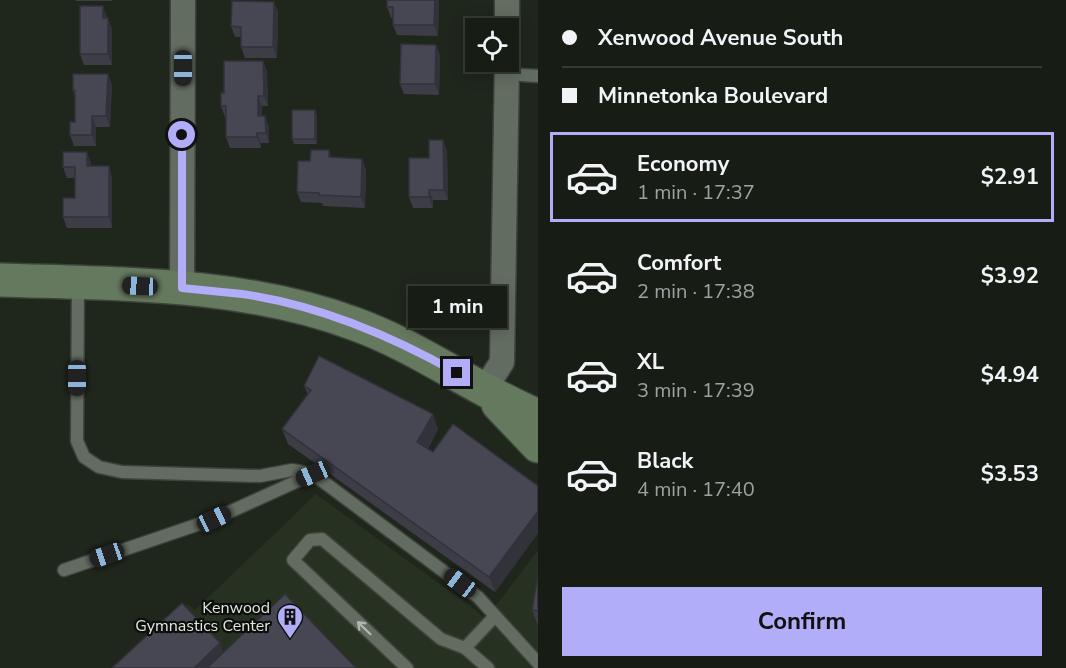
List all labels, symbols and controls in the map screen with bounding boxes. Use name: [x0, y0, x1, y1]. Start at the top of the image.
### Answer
map controls: [465, 18, 519, 72]
button: locate: [465, 18, 519, 72]
text: Xenwood Avenue South: [598, 23, 843, 53]
car: [174, 50, 192, 86]
text: Minnetonka Boulevard: [598, 81, 828, 111]
route start: [168, 121, 195, 148]
text: Economy: [637, 149, 729, 179]
icon: car: [565, 150, 619, 204]
text: $2.91: [981, 162, 1039, 192]
text: 1 min · 17:37: [637, 179, 755, 206]
text: Comfort: [637, 248, 721, 278]
icon: car: [565, 249, 619, 303]
text: $3.92: [981, 261, 1039, 291]
car: [122, 276, 158, 296]
text: 2 min · 17:38: [637, 278, 755, 305]
callout: 1 min: [408, 286, 506, 328]
text: 1 min: [432, 293, 483, 320]
text: XL: [637, 347, 664, 377]
icon: car: [565, 348, 619, 402]
route end: [443, 359, 470, 386]
car: [68, 360, 86, 396]
text: $4.94: [981, 360, 1039, 390]
text: 3 min · 17:39: [637, 377, 755, 404]
text: Black: [637, 446, 693, 476]
icon: car: [565, 447, 619, 501]
car: [293, 458, 333, 490]
text: $3.53: [981, 459, 1039, 489]
text: 4 min · 17:40: [637, 476, 755, 503]
car: [194, 503, 234, 535]
car: [87, 541, 127, 569]
car: [440, 565, 480, 601]
button: Confirm: [562, 587, 1042, 656]
place label: Kenwood Gymnastics Center: [135, 597, 270, 637]
building icon: Kenwood Gymnastics Center: [275, 602, 305, 640]
one-way arrow: [357, 620, 372, 635]

